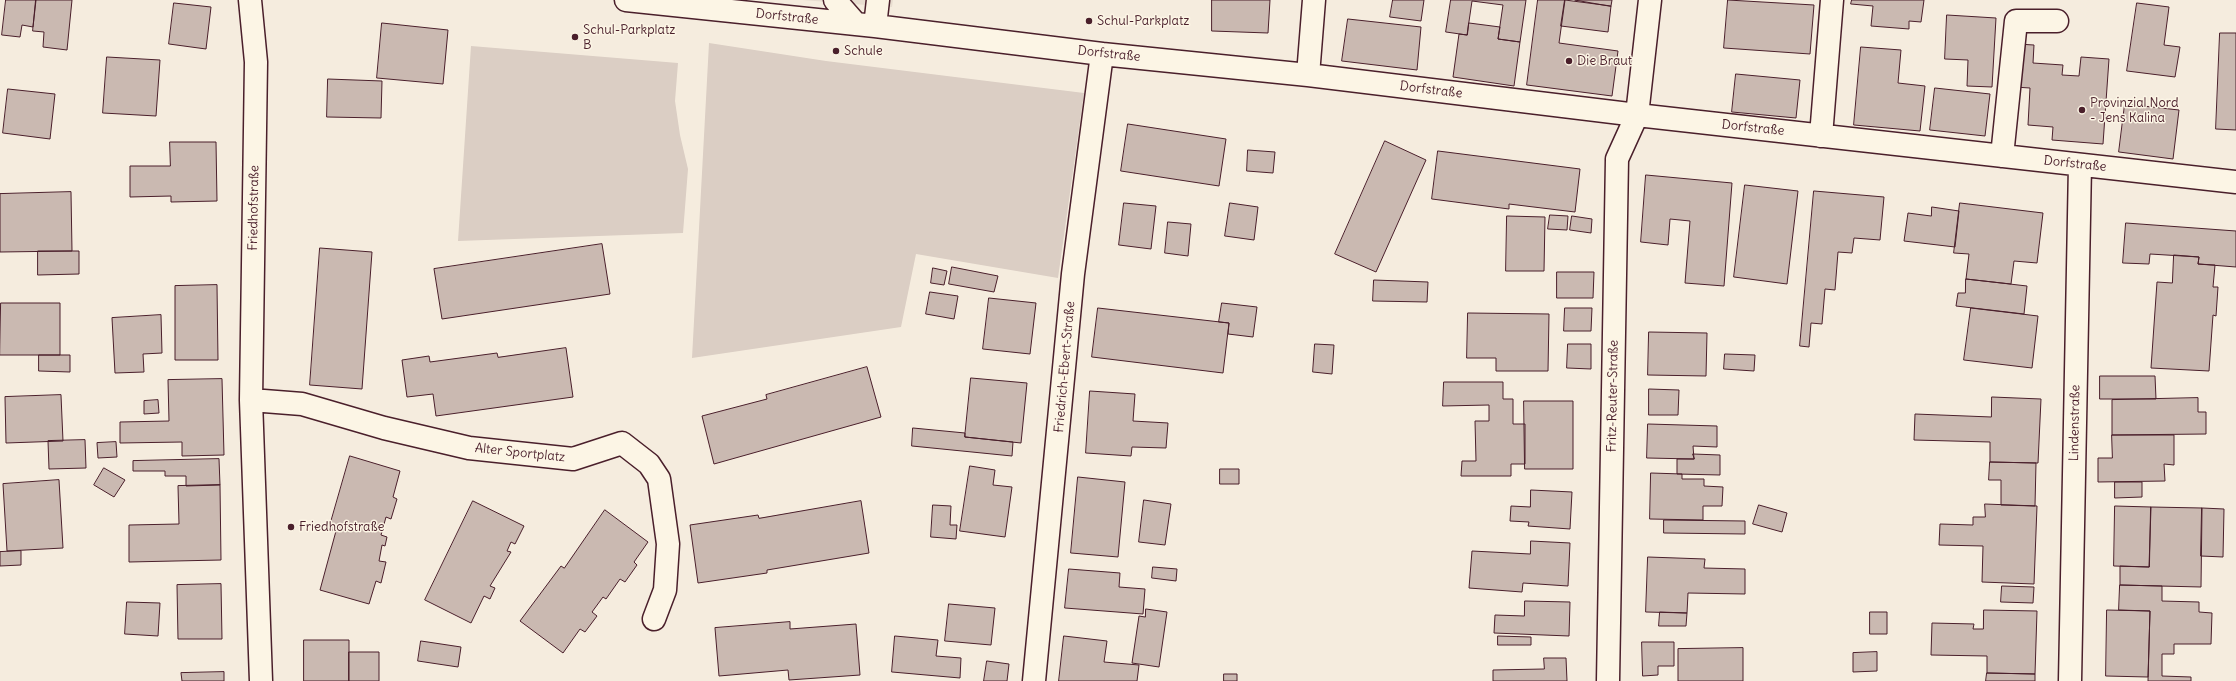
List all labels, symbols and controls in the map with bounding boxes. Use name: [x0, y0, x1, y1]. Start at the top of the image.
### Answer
street label: Dorfstraße: [755, 6, 819, 28]
place label: Schul-Parkplatz: [1097, 13, 1190, 29]
marker: Schul-Parkplatz: [1084, 16, 1094, 26]
place label: Schul-Parkplatz B: [583, 22, 676, 53]
marker: Schul-Parkplatz B: [570, 32, 580, 42]
place label: Schule: [844, 43, 883, 59]
street label: Dorfstraße: [1077, 43, 1141, 65]
marker: Schule: [831, 46, 841, 56]
place label: Die Braut: [1577, 53, 1632, 69]
marker: Die Braut: [1564, 56, 1574, 66]
street label: Dorfstraße: [1399, 78, 1463, 102]
place label: Provinzial Nord - Jens Kalina: [2090, 95, 2179, 126]
marker: Provinzial Nord - Jens Kalina: [2077, 105, 2087, 115]
street label: Dorfstraße: [1721, 117, 1785, 139]
street label: Dorfstraße: [2043, 153, 2107, 175]
street label: Friedhofstraße: [245, 165, 263, 251]
street label: Friedrich-Ebert-Straße: [1051, 301, 1079, 433]
street label: Fritz-Reuter-Straße: [1604, 340, 1622, 452]
street label: Lindenstraße: [2067, 385, 2083, 461]
street label: Alter Sportplatz: [474, 440, 566, 466]
place label: Friedhofstraße: [299, 519, 385, 535]
marker: Friedhofstraße: [286, 522, 296, 532]

